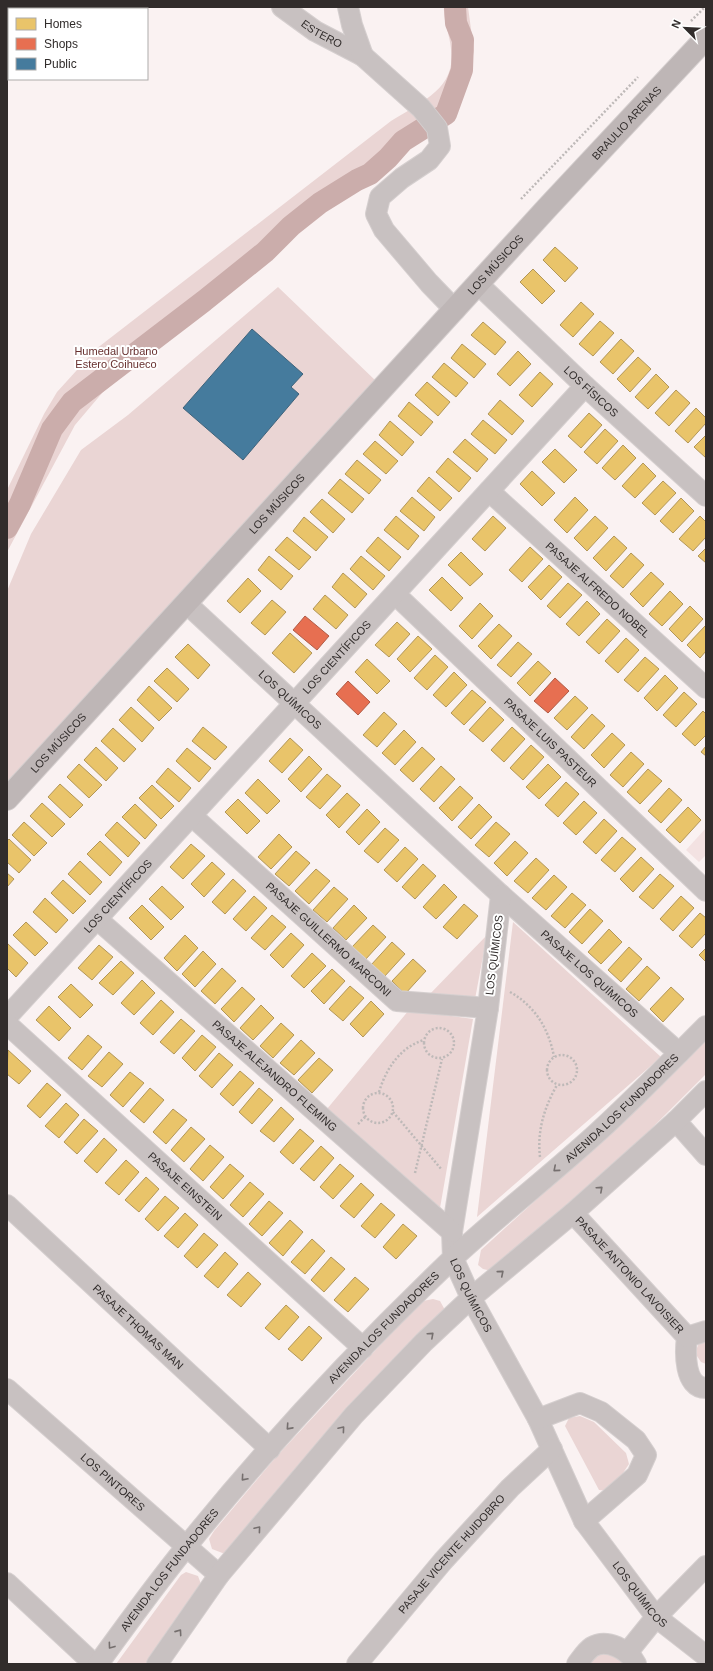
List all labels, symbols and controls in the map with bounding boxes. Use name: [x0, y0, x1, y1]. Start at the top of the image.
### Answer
legend: [8, 8, 148, 80]
north arrow: [665, 8, 705, 48]
text: Homes: [44, 17, 82, 31]
street label: ESTERO: [299, 17, 345, 50]
text: N: [669, 18, 683, 30]
text: Shops: [44, 37, 78, 51]
text: Public: [44, 57, 77, 71]
street label: BRAULIO ARENAS: [589, 84, 664, 162]
street label: LOS MÚSICOS: [465, 232, 526, 297]
park label: Humedal Urbano Estero Coihueco: [74, 345, 158, 370]
street label: LOS FÍSICOS: [562, 363, 621, 419]
street label: LOS MÚSICOS: [247, 471, 307, 536]
street label: PASAJE ALFREDO NOBEL: [543, 540, 652, 640]
street label: LOS CIENTÍFICOS: [300, 618, 373, 696]
street label: LOS QUÍMICOS: [256, 668, 324, 731]
street label: PASAJE LUIS PASTEUR: [502, 696, 599, 789]
street label: LOS MÚSICOS: [28, 711, 88, 775]
street label: LOS CIENTÍFICOS: [81, 857, 154, 935]
street label: PASAJE GUILLERMO MARCONI: [264, 880, 394, 999]
street label: LOS QUÍMICOS: [483, 914, 505, 996]
street label: PASAJE LOS QUÍMICOS: [539, 928, 640, 1020]
street label: PASAJE ALEJANDRO FLEMING: [210, 1018, 339, 1134]
street label: AVENIDA LOS FUNDADORES: [562, 1051, 681, 1165]
street label: PASAJE EINSTEIN: [146, 1150, 225, 1223]
one-way arrow: [553, 1164, 560, 1171]
one-way arrow: [595, 1186, 603, 1194]
street label: PASAJE ANTONIO LAVOISIER: [573, 1214, 686, 1336]
street label: LOS QUÍMICOS: [448, 1256, 495, 1334]
street label: AVENIDA LOS FUNDADORES: [326, 1269, 441, 1386]
one-way arrow: [497, 1271, 504, 1278]
street label: PASAJE THOMAS MAN: [91, 1282, 186, 1372]
one-way arrow: [427, 1333, 434, 1340]
one-way arrow: [287, 1422, 294, 1430]
one-way arrow: [338, 1427, 345, 1434]
street label: LOS PINTORES: [79, 1451, 147, 1513]
one-way arrow: [241, 1473, 249, 1481]
street label: PASAJE VICENTE HUIDOBRO: [396, 1492, 507, 1616]
street label: AVENIDA LOS FUNDADORES: [118, 1506, 221, 1634]
one-way arrow: [254, 1526, 261, 1534]
street label: LOS QUÍMICOS: [610, 1559, 670, 1630]
one-way arrow: [174, 1629, 181, 1636]
one-way arrow: [108, 1642, 116, 1649]

